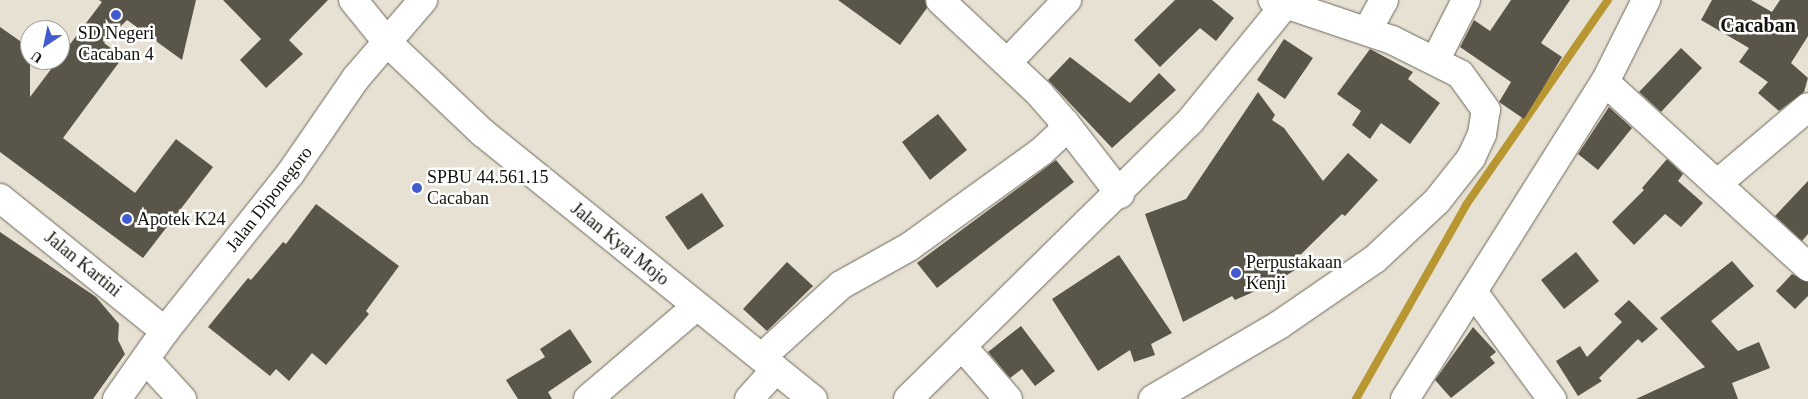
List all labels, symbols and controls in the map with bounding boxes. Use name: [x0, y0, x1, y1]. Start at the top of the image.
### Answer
marker: SD Negeri Cacaban 4: [110, 9, 122, 21]
district label: Cacaban: [1720, 13, 1796, 37]
north arrow: [20, 20, 70, 70]
place label: SD Negeri Cacaban 4: [78, 23, 154, 66]
text: U: [29, 48, 45, 66]
street label: Jalan Diponegoro: [221, 142, 317, 256]
place label: SPBU 44.561.15 Cacaban: [427, 167, 549, 210]
marker: SPBU 44.561.15 Cacaban: [411, 182, 423, 194]
street label: Jalan Kyai Mojo: [567, 198, 673, 290]
place label: Apotek K24: [137, 208, 225, 230]
marker: Apotek K24: [121, 213, 133, 225]
street label: Jalan Kartini: [40, 227, 126, 301]
place label: Perpustakaan Kenji: [1246, 252, 1342, 294]
marker: Perpustakaan Kenji: [1230, 267, 1242, 279]

